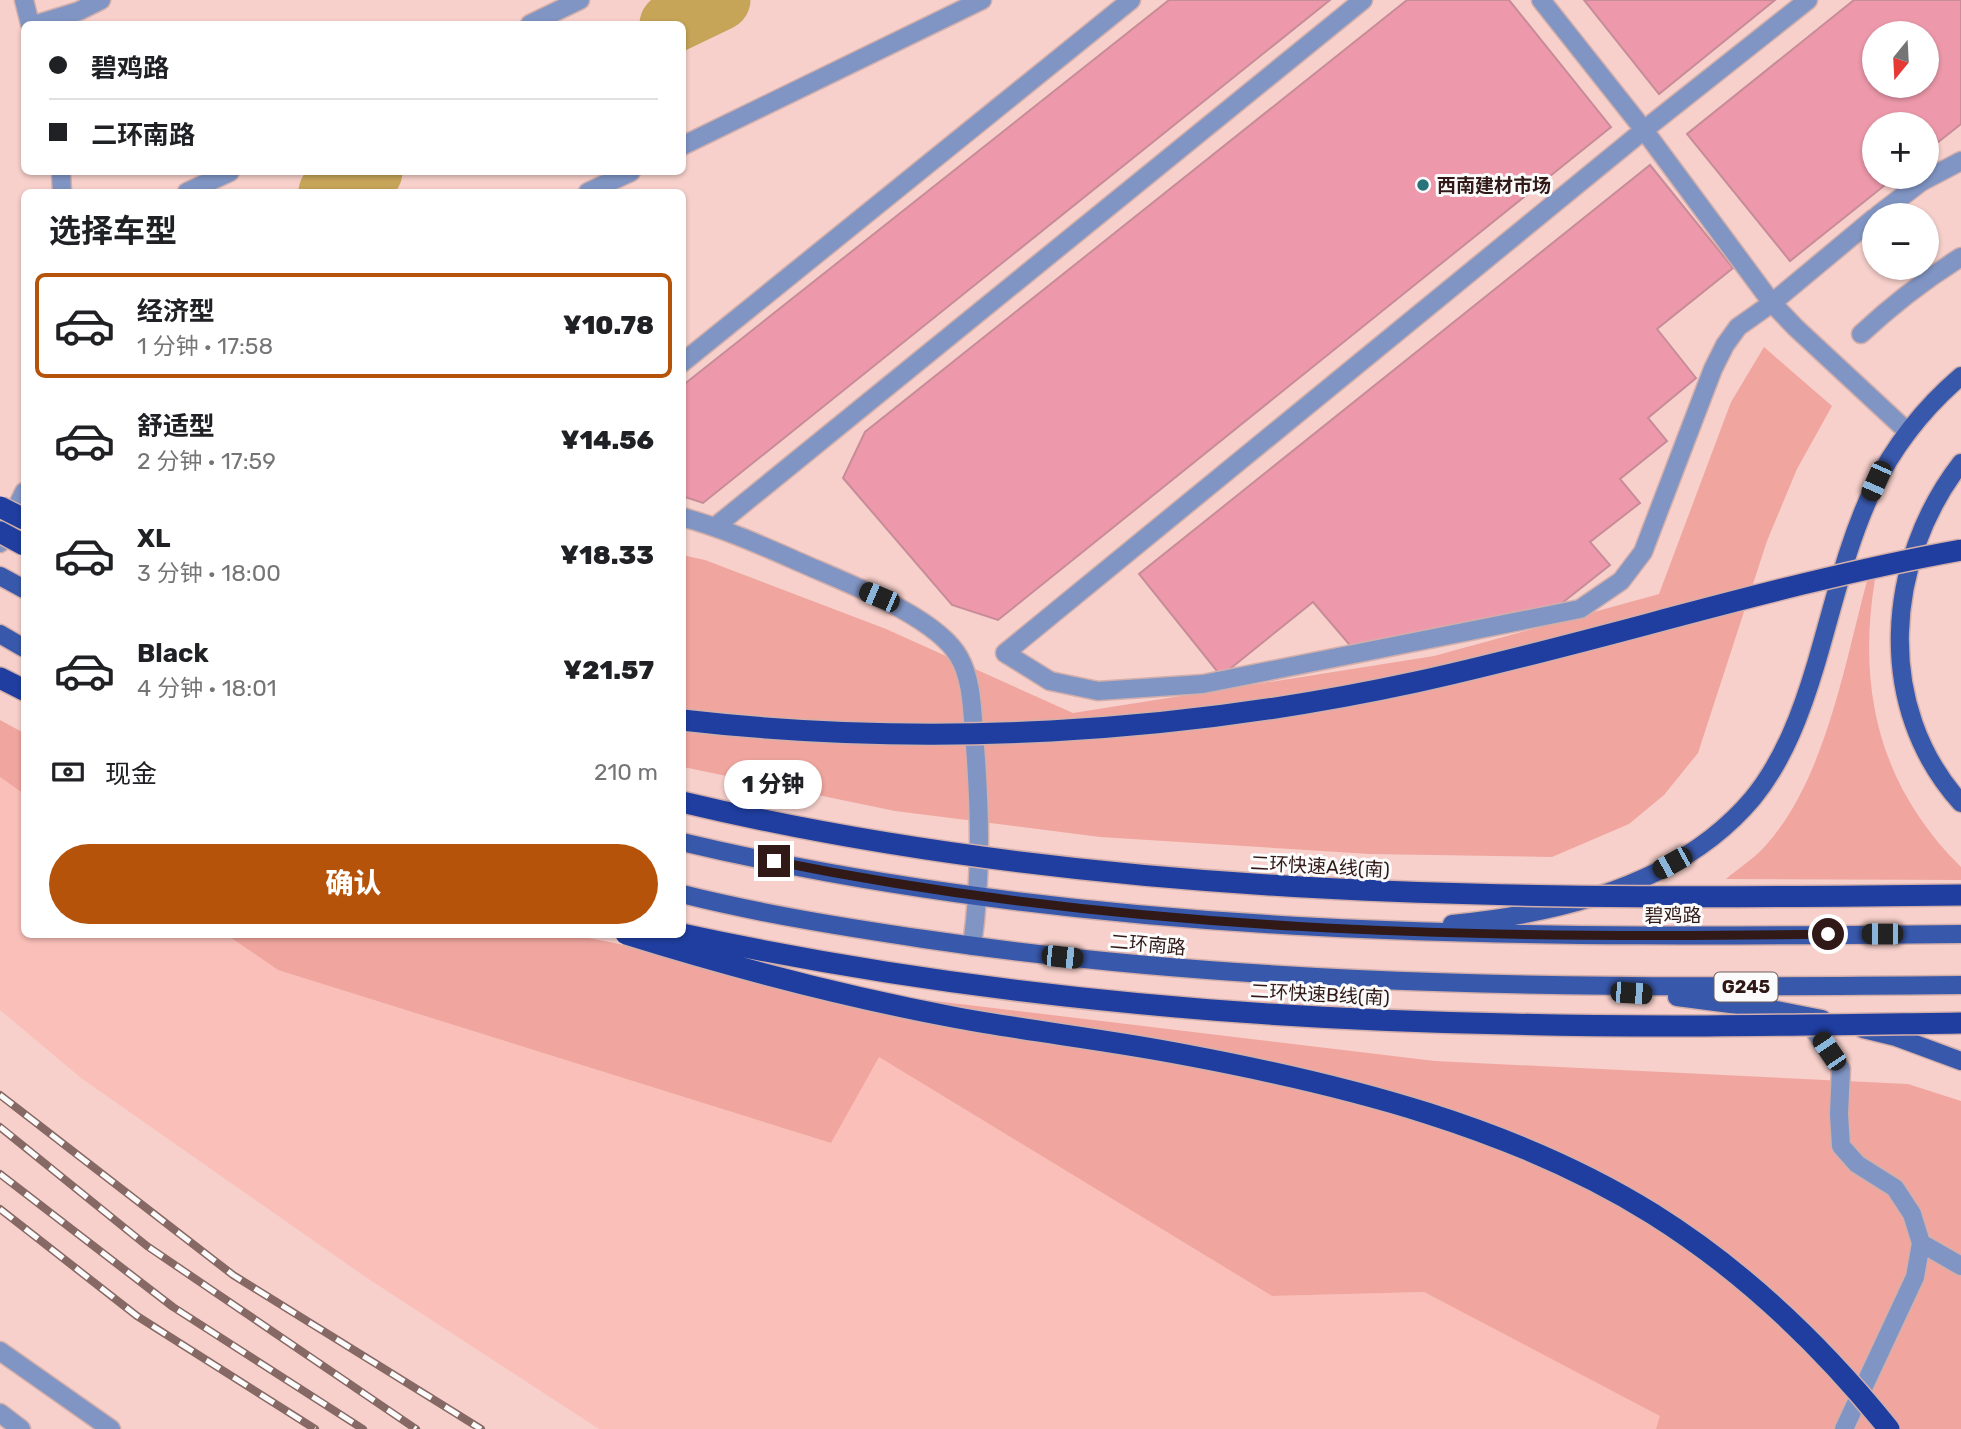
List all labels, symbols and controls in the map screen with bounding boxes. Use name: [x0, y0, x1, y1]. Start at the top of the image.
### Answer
north arrow: [1862, 21, 1939, 98]
map controls: [1862, 21, 1939, 280]
text: 碧鸡路: [91, 53, 169, 84]
button: +: [1862, 112, 1939, 189]
text: 二环南路: [91, 120, 195, 151]
place label: 西南建材市场: [1437, 174, 1551, 197]
marker: 西南建材市场: [1415, 177, 1431, 193]
button: −: [1862, 203, 1939, 280]
text: 选择车型: [49, 212, 177, 250]
icon: car: [53, 294, 116, 357]
text: 经济型: [137, 296, 215, 327]
text: ¥10.78: [563, 310, 654, 341]
text: 1 分钟 · 17:58: [137, 332, 273, 360]
icon: car: [53, 409, 116, 472]
text: 舒适型: [137, 411, 215, 442]
text: ¥14.56: [561, 425, 654, 456]
text: 2 分钟 · 17:59: [137, 447, 276, 475]
car: [1858, 458, 1895, 504]
text: XL: [137, 523, 170, 554]
icon: car: [53, 524, 116, 587]
text: ¥18.33: [560, 540, 654, 571]
text: 3 分钟 · 18:00: [137, 559, 281, 587]
car: [856, 579, 903, 615]
text: Black: [137, 638, 209, 669]
icon: car: [53, 639, 116, 702]
text: ¥21.57: [563, 655, 654, 686]
text: 4 分钟 · 18:01: [137, 674, 277, 702]
icon: cash: [49, 753, 87, 791]
text: 210 m: [594, 758, 658, 786]
text: 现金: [105, 759, 157, 790]
callout: 1 分钟: [725, 760, 823, 808]
text: 1 分钟: [742, 770, 804, 798]
button: 确认: [49, 844, 658, 924]
car: [1649, 844, 1696, 882]
route end: [758, 845, 790, 877]
street label: 二环快速A线(南): [1250, 851, 1390, 882]
street label: 碧鸡路: [1644, 904, 1702, 927]
route start: [1812, 918, 1844, 950]
car: [1862, 924, 1904, 945]
street label: 二环南路: [1109, 930, 1187, 959]
car: [1041, 944, 1084, 970]
road number: G245: [1714, 972, 1778, 1002]
street label: 二环快速B线(南): [1250, 979, 1390, 1010]
car: [1610, 981, 1653, 1005]
car: [1809, 1028, 1850, 1074]

